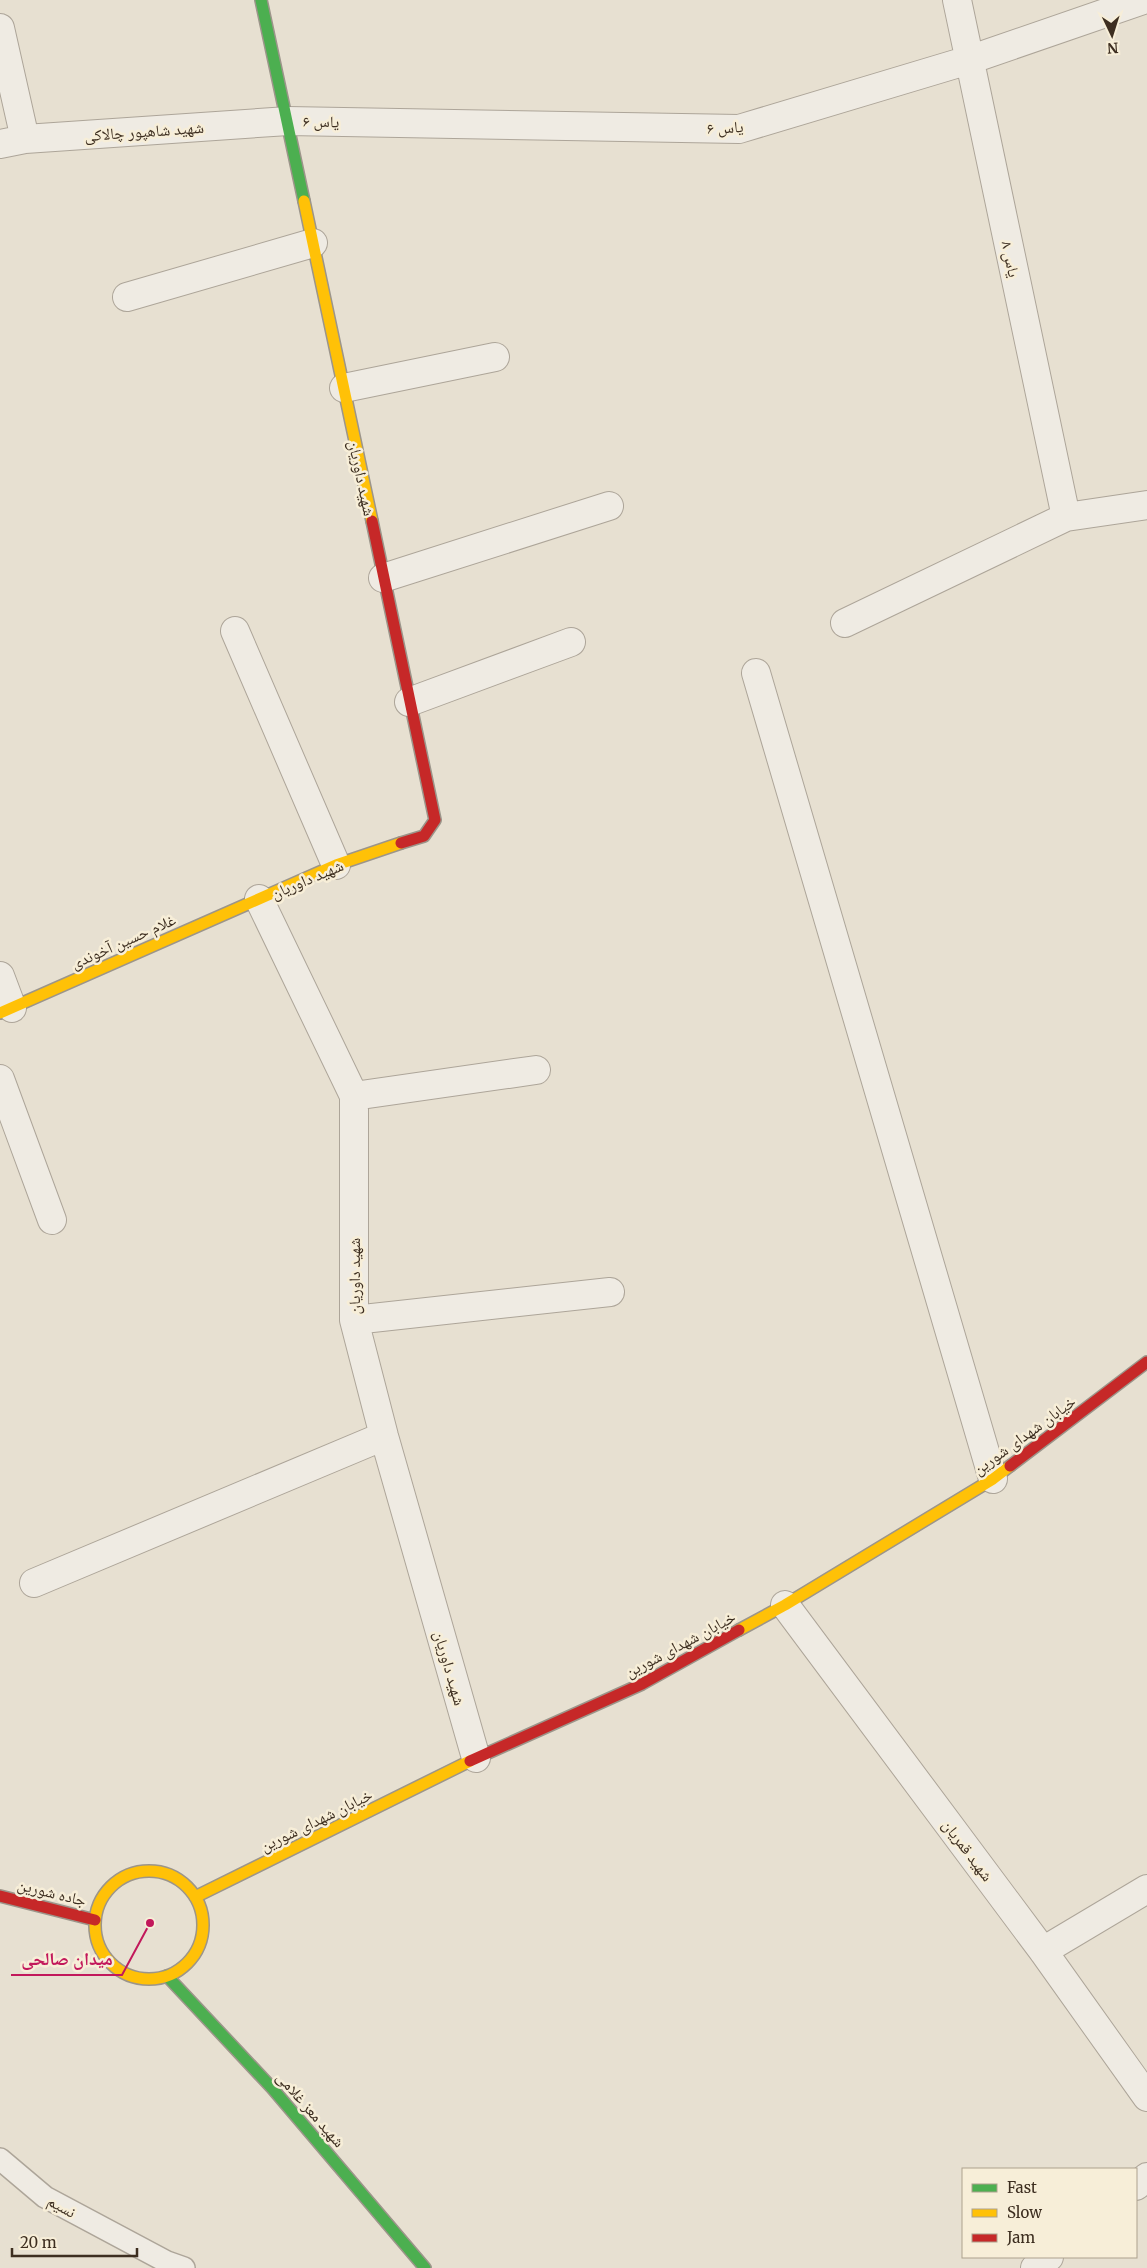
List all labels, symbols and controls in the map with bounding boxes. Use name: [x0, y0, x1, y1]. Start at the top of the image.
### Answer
north arrow: [1087, 10, 1137, 60]
text: N: [1107, 39, 1119, 57]
street label: یاس ۶: [302, 111, 340, 132]
street label: یاس ۶: [706, 116, 744, 139]
street label: شهید شاهپور چالاکی: [84, 117, 205, 146]
street label: یاس ۸: [996, 239, 1025, 279]
street label: شهید داوریان: [343, 438, 380, 518]
street label: شهید داوریان: [268, 855, 347, 904]
street label: غلام حسین آخوندی: [68, 909, 179, 974]
street label: شهید داوریان: [344, 1238, 365, 1314]
street label: خیابان شهدای شورین: [969, 1391, 1080, 1480]
street label: خیابان شهدای شورین: [621, 1606, 739, 1682]
street label: شهید داوریان: [429, 1628, 470, 1708]
street label: خیابان شهدای شورین: [257, 1784, 376, 1857]
street label: شهید قمریان: [937, 1815, 998, 1886]
street label: جاده شورين: [15, 1874, 88, 1911]
callout: میدان صالحی: [11, 1942, 122, 1975]
text: میدان صالحی: [21, 1947, 113, 1970]
street label: شهید معز غلامی: [272, 2067, 349, 2152]
legend: [962, 2168, 1137, 2258]
text: Fast: [1007, 2178, 1037, 2197]
street label: نسیم: [44, 2190, 80, 2223]
text: Slow: [1007, 2203, 1042, 2222]
scale bar: [12, 2226, 138, 2258]
text: Jam: [1006, 2228, 1035, 2247]
text: 20 m: [20, 2233, 57, 2252]

